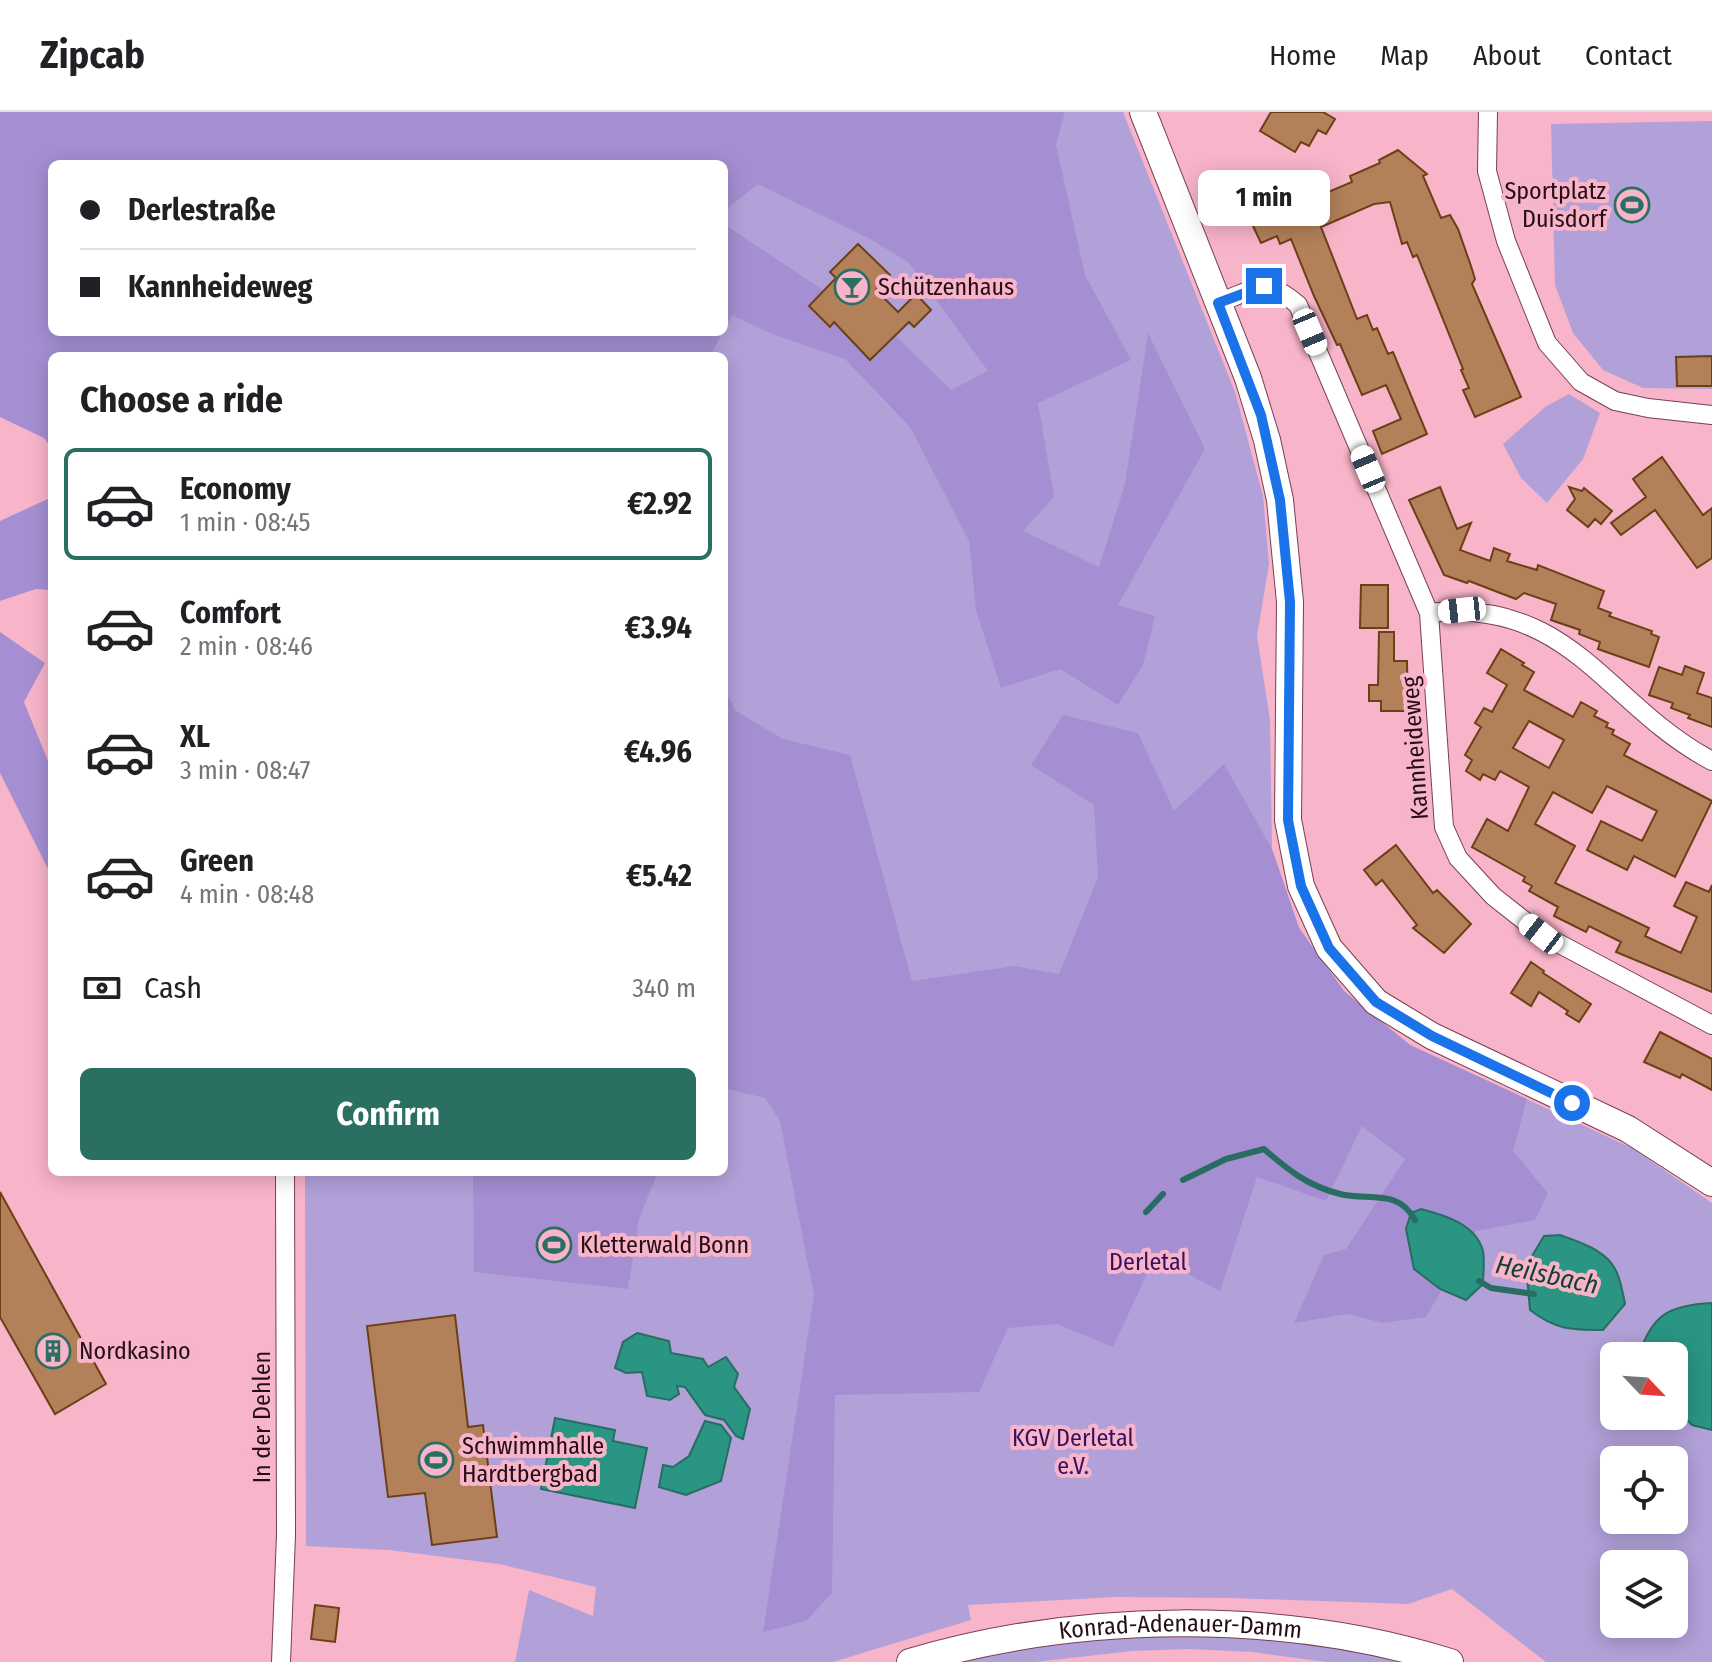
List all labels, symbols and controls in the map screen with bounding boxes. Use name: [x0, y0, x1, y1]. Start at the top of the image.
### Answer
text: Zipcab: [40, 32, 145, 78]
text: Home: [1269, 39, 1336, 72]
text: Map: [1380, 39, 1429, 72]
text: About: [1473, 39, 1541, 72]
text: Contact: [1585, 39, 1672, 72]
callout: 1 min: [1198, 170, 1330, 226]
place label: Sportplatz Duisdorf: [1504, 177, 1608, 233]
text: 1 min: [1236, 182, 1292, 213]
sports icon: Sportplatz Duisdorf: [1613, 186, 1651, 224]
text: Derlestraße: [128, 192, 276, 228]
bar icon: Schützenhaus: [833, 268, 871, 306]
route end: [1246, 268, 1282, 304]
text: Kannheideweg: [128, 269, 313, 305]
place label: Schützenhaus: [878, 273, 1014, 301]
car: [1290, 305, 1330, 359]
text: Choose a ride: [80, 378, 283, 422]
car: [1348, 442, 1388, 496]
icon: car: [84, 468, 156, 540]
text: Economy: [180, 471, 291, 507]
text: €2.92: [627, 486, 692, 522]
text: 1 min · 08:45: [180, 507, 310, 538]
icon: car: [84, 592, 156, 664]
text: Comfort: [180, 595, 281, 631]
car: [1437, 596, 1487, 624]
text: €3.94: [625, 610, 692, 646]
text: 2 min · 08:46: [180, 631, 313, 662]
street label: Kannheideweg: [1396, 675, 1434, 821]
icon: car: [84, 716, 156, 788]
text: XL: [180, 719, 210, 755]
text: €4.96: [624, 734, 692, 770]
text: 3 min · 08:47: [180, 755, 310, 786]
icon: car: [84, 840, 156, 912]
text: Green: [180, 843, 254, 879]
text: €5.42: [626, 858, 692, 894]
text: 4 min · 08:48: [180, 879, 314, 910]
car: [1515, 910, 1567, 958]
icon: cash: [80, 966, 124, 1010]
text: Cash: [144, 970, 202, 1006]
text: 340 m: [632, 973, 696, 1004]
button: Confirm: [80, 1068, 696, 1160]
route start: [1554, 1085, 1590, 1121]
sports icon: Kletterwald Bonn: [535, 1226, 573, 1264]
place label: Kletterwald Bonn: [580, 1231, 749, 1259]
park label: Derletal: [1109, 1248, 1187, 1276]
water label: Heilsbach: [1493, 1249, 1601, 1301]
building icon: Nordkasino: [34, 1332, 72, 1370]
place label: Nordkasino: [79, 1337, 191, 1365]
north arrow: [1600, 1342, 1688, 1430]
map controls: [1600, 1342, 1688, 1638]
street label: In der Dehlen: [248, 1351, 276, 1483]
park label: KGV Derletal e.V.: [1012, 1424, 1134, 1480]
place label: Schwimmhalle Hardtbergbad: [462, 1432, 604, 1488]
sports icon: Schwimmhalle Hardtbergbad: [417, 1441, 455, 1479]
button: locate: [1600, 1446, 1688, 1534]
button: layers: [1600, 1550, 1688, 1638]
street label: Konrad-Adenauer-Damm: [1057, 1609, 1303, 1645]

